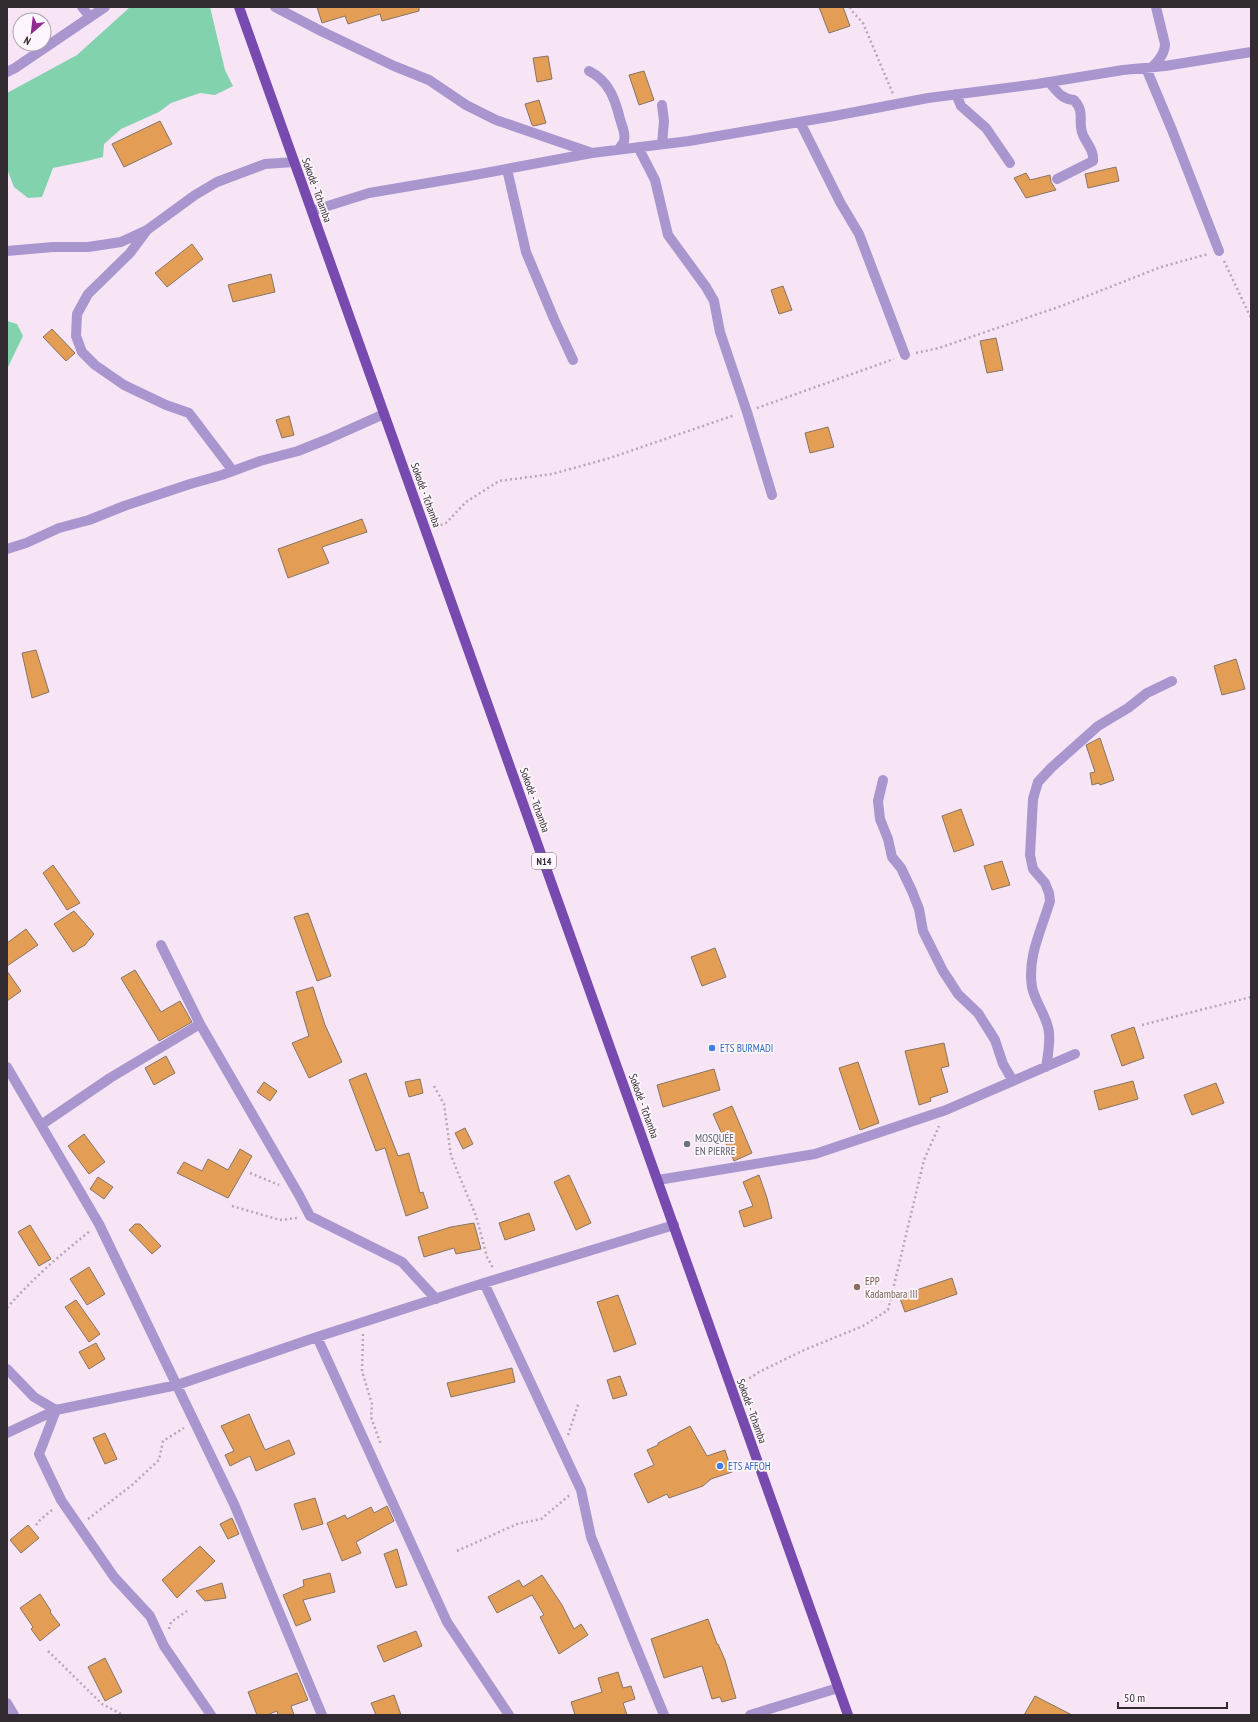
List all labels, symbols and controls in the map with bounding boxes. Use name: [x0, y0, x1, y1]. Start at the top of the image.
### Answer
north arrow: [12, 12, 52, 52]
text: N: [21, 33, 33, 48]
street label: Sokodé - Tchamba: [299, 156, 335, 224]
street label: Sokodé - Tchamba: [408, 461, 444, 529]
street label: Sokodé - Tchamba: [517, 766, 553, 834]
road number: N14: [532, 853, 556, 869]
place label: ETS BURMADI: [720, 1041, 773, 1055]
marker: ETS BURMADI: [707, 1043, 717, 1053]
street label: Sokodé - Tchamba: [626, 1072, 662, 1140]
place label: MOSQUÉE EN PIERRE: [695, 1131, 736, 1158]
marker: MOSQUÉE EN PIERRE: [682, 1139, 692, 1149]
place label: EPP Kadambara III: [865, 1274, 918, 1301]
marker: EPP Kadambara III: [852, 1282, 862, 1292]
street label: Sokodé - Tchamba: [734, 1377, 770, 1445]
place label: ETS AFFOH: [728, 1459, 771, 1473]
marker: ETS AFFOH: [715, 1461, 725, 1471]
scale bar: [1118, 1684, 1227, 1710]
text: 50 m: [1124, 1690, 1145, 1705]

